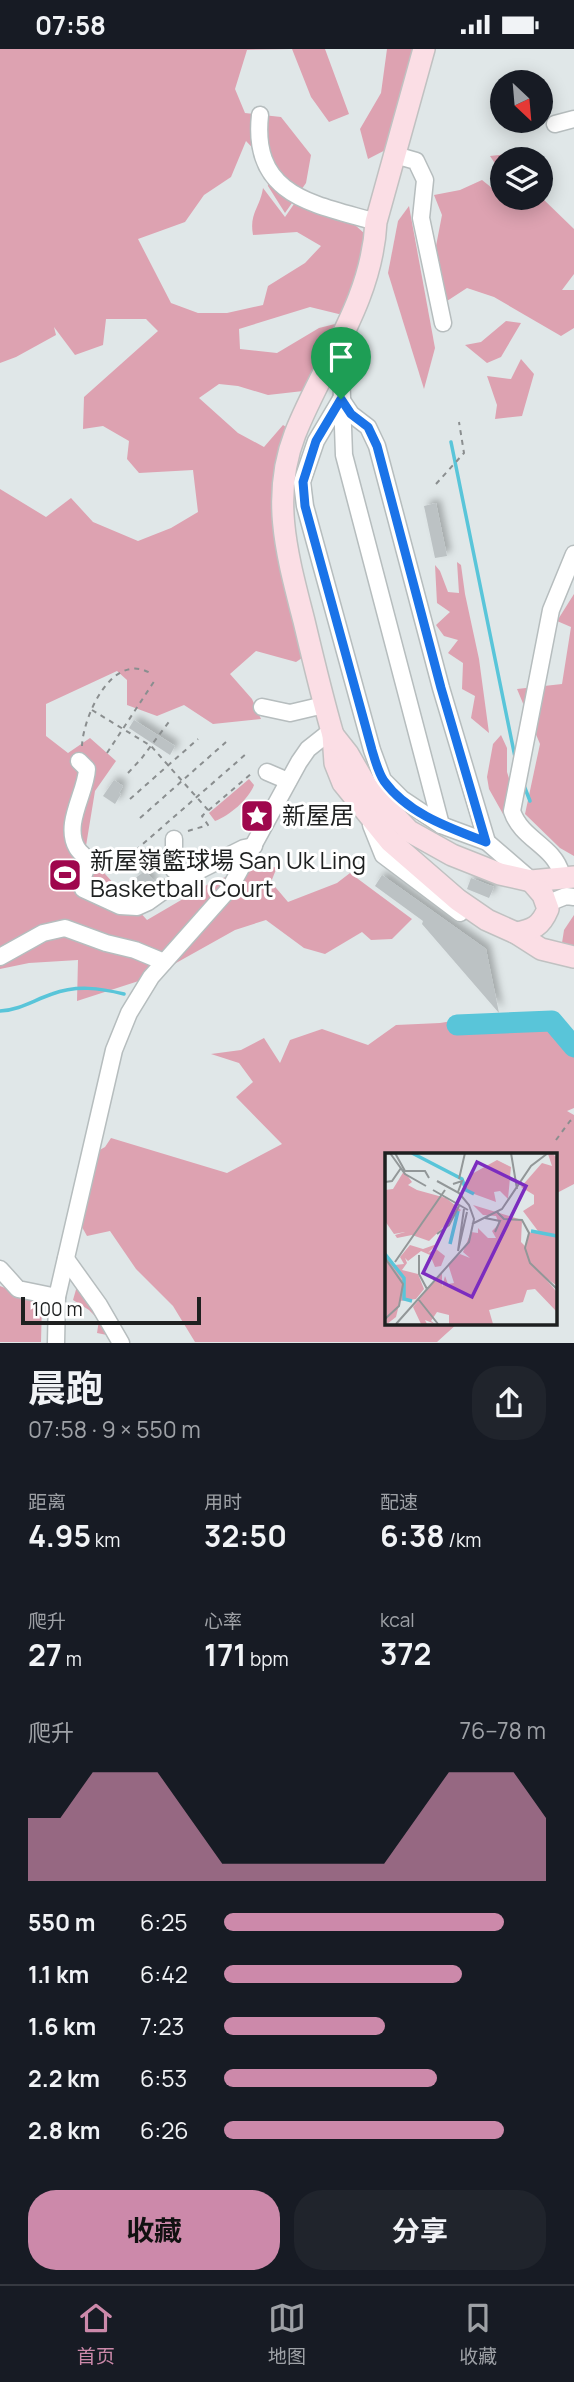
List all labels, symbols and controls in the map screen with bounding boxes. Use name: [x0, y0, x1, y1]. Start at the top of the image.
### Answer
text: 07:58: [35, 7, 106, 43]
north arrow: [490, 70, 553, 133]
map controls: [490, 70, 553, 210]
button: layers: [490, 147, 553, 210]
pin: [311, 327, 371, 399]
icon: arrive: [322, 338, 360, 376]
place icon: 新屋居: [238, 797, 276, 835]
place label: 新屋居: [282, 798, 354, 831]
place label: 新屋嶺籃球場 San Uk Ling Basketball Court: [90, 843, 366, 904]
sports icon: 新屋嶺籃球場 San Uk Ling Basketball Court: [46, 856, 84, 894]
inset map: [385, 1153, 556, 1325]
scale bar: [21, 1293, 201, 1325]
text: 100 m: [32, 1296, 83, 1322]
text: 晨跑: [28, 1361, 104, 1413]
button: share: [472, 1366, 546, 1440]
text: 07:58 · 9 × 550 m: [28, 1413, 201, 1445]
text: 距离: [28, 1489, 66, 1515]
text: 用时: [204, 1489, 242, 1515]
text: 配速: [380, 1489, 418, 1515]
text: 4.95: [28, 1515, 91, 1556]
text: 32:50: [204, 1515, 287, 1556]
text: 6:38: [380, 1515, 445, 1556]
text: km: [91, 1527, 120, 1553]
text: /km: [445, 1527, 481, 1553]
text: kcal: [380, 1607, 415, 1633]
text: 爬升: [28, 1608, 66, 1634]
text: 心率: [204, 1608, 242, 1634]
text: 372: [380, 1633, 431, 1674]
text: 27: [28, 1634, 62, 1675]
text: 171: [204, 1634, 246, 1675]
text: m: [62, 1646, 82, 1672]
text: bpm: [246, 1646, 289, 1672]
text: 76–78 m: [460, 1714, 546, 1746]
text: 爬升: [28, 1716, 74, 1748]
text: 550 m: [28, 1906, 95, 1938]
text: 6:25: [140, 1906, 188, 1938]
text: 1.1 km: [28, 1958, 89, 1990]
text: 6:42: [140, 1958, 188, 1990]
text: 1.6 km: [28, 2010, 96, 2042]
text: 7:23: [140, 2010, 184, 2042]
text: 2.2 km: [28, 2062, 100, 2094]
text: 6:53: [140, 2062, 187, 2094]
text: 2.8 km: [28, 2114, 100, 2146]
text: 6:26: [140, 2114, 189, 2146]
button: 收藏: [28, 2190, 280, 2270]
button: 分享: [294, 2190, 546, 2270]
tab: 首页: [77, 2299, 115, 2369]
tab: 地图: [268, 2299, 306, 2369]
tab: 收藏: [459, 2299, 497, 2369]

